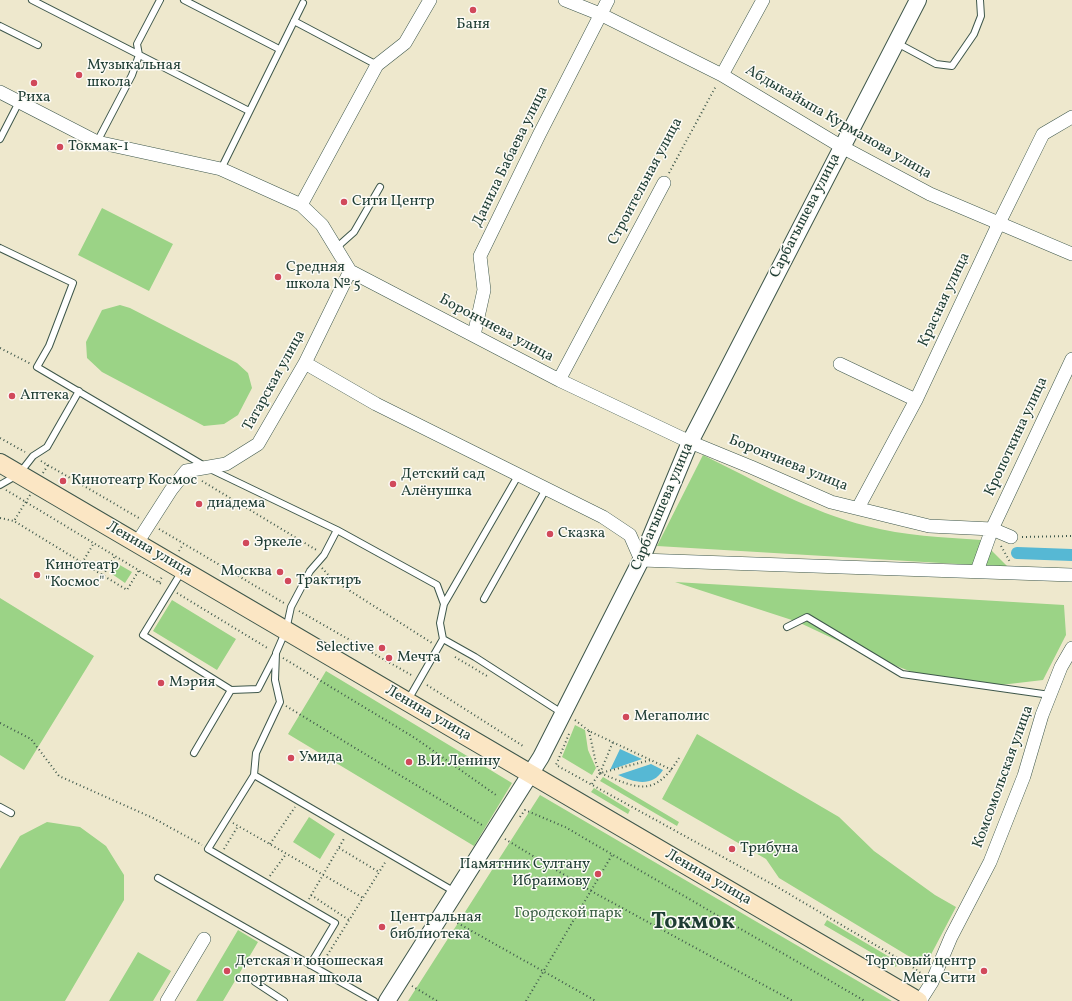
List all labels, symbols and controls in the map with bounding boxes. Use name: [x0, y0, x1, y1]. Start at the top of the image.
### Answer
marker: Баня: [468, 5, 478, 15]
place label: Баня: [456, 16, 490, 34]
place label: Музыкальная школа: [87, 57, 181, 92]
street label: Абдыкайыпа Курманова улица: [742, 62, 934, 184]
marker: Музыкальная школа: [74, 70, 84, 80]
marker: Риха: [29, 78, 39, 88]
street label: Данила Бабаева улица: [469, 84, 553, 230]
place label: Риха: [17, 89, 51, 107]
street label: Строительная улица: [605, 115, 687, 249]
place label: Токмак-1: [68, 138, 129, 156]
marker: Токмак-1: [55, 142, 65, 152]
street label: Сарбагышева улица: [767, 151, 845, 281]
place label: Сити Центр: [352, 193, 435, 211]
marker: Сити Центр: [339, 197, 349, 207]
street label: Красная улица: [915, 250, 975, 350]
place label: Средняя школа № 5: [286, 259, 361, 294]
marker: Средняя школа № 5: [273, 272, 283, 282]
street label: Борончиева улица: [436, 291, 556, 367]
street label: Татарская улица: [240, 327, 310, 435]
street label: Кропоткина улица: [982, 375, 1052, 499]
place label: Аптека: [20, 387, 69, 405]
marker: Аптека: [7, 391, 17, 401]
street label: Борончиева улица: [726, 432, 850, 496]
street label: Сарбагышева улица: [628, 440, 698, 574]
place label: Детский сад Алёнушка: [401, 466, 485, 501]
place label: Кинотеатр Космос: [71, 472, 197, 490]
marker: Кинотеатр Космос: [58, 476, 68, 486]
marker: Детский сад Алёнушка: [388, 479, 398, 489]
place label: диадема: [207, 495, 265, 513]
marker: диадема: [194, 499, 204, 509]
street label: Ленина улица: [103, 518, 195, 582]
place label: Сказка: [558, 525, 605, 543]
marker: Сказка: [545, 529, 555, 539]
place label: Эркеле: [254, 534, 302, 552]
marker: Эркеле: [241, 538, 251, 548]
place label: Кинотеатр "Космос": [45, 557, 119, 592]
place label: Москва: [221, 563, 272, 581]
marker: Москва: [275, 567, 285, 577]
marker: Кинотеатр "Космос": [32, 570, 42, 580]
place label: Трактиръ: [296, 572, 361, 590]
marker: Трактиръ: [283, 576, 293, 586]
place label: Selective: [316, 639, 374, 657]
marker: Selective: [377, 643, 387, 653]
place label: Мечта: [397, 649, 441, 667]
marker: Мечта: [384, 653, 394, 663]
place label: Мэрия: [169, 674, 215, 692]
marker: Мэрия: [156, 678, 166, 688]
street label: Ленина улица: [382, 682, 474, 746]
street label: Комсомольская улица: [970, 703, 1038, 851]
place label: Мегаполис: [634, 708, 710, 726]
marker: Мегаполис: [621, 712, 631, 722]
place label: Умида: [299, 749, 343, 767]
marker: Умида: [286, 753, 296, 763]
place label: В.И. Ленину: [417, 753, 500, 771]
marker: В.И. Ленину: [404, 757, 414, 767]
place label: Трибуна: [740, 840, 798, 858]
marker: Трибуна: [727, 844, 737, 854]
street label: Ленина улица: [662, 846, 754, 910]
place label: Памятник Султану Ибраимову: [460, 856, 590, 891]
marker: Памятник Султану Ибраимову: [593, 869, 603, 879]
park label: Городской парк: [514, 905, 622, 923]
place label: Центральная библиотека: [390, 909, 481, 944]
district label: Токмок: [651, 910, 735, 938]
marker: Центральная библиотека: [377, 922, 387, 932]
place label: Детская и юношеская спортивная школа: [235, 953, 384, 988]
place label: Торговый центр Мега Сити: [865, 953, 976, 988]
marker: Детская и юношеская спортивная школа: [222, 966, 232, 976]
marker: Торговый центр Мега Сити: [979, 966, 989, 976]

